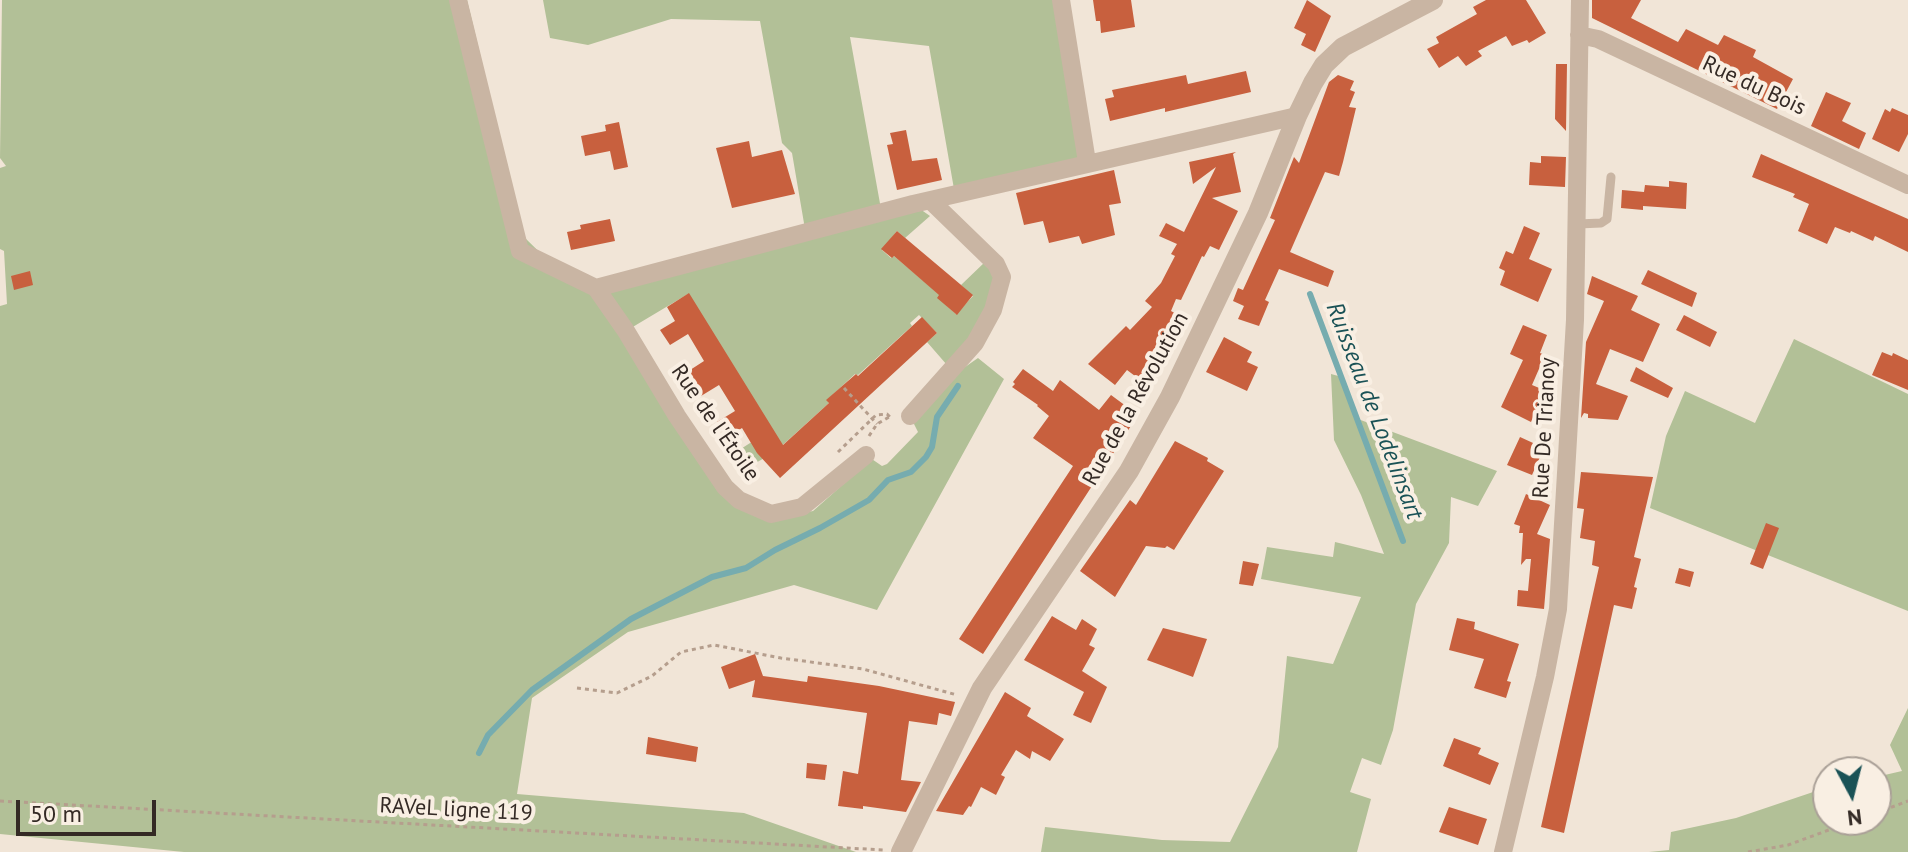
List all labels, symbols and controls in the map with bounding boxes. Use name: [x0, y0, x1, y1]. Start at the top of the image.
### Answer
street label: Rue du Bois: [1698, 51, 1810, 121]
water label: Ruisseau de Lodelinsart: [1319, 298, 1429, 524]
street label: Rue de la Révolution: [1077, 308, 1195, 490]
street label: Rue De Trianoy: [1528, 357, 1562, 499]
street label: Rue de l'Étoile: [665, 360, 765, 486]
north arrow: [1812, 756, 1892, 836]
scale bar: [20, 784, 160, 834]
street label: RAVeL ligne 119: [379, 793, 533, 827]
text: 50 m: [30, 798, 82, 829]
text: N: [1846, 803, 1864, 833]

